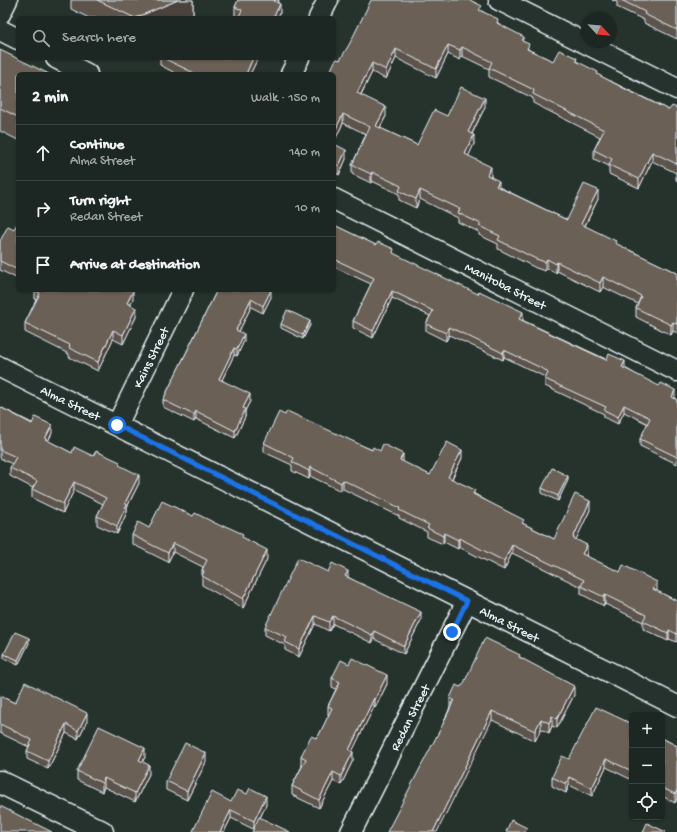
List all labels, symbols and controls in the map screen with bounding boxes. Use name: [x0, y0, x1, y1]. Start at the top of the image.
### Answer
north arrow: [581, 12, 617, 48]
search box: [16, 16, 336, 60]
icon: search: [30, 27, 52, 49]
text: Search here: [62, 29, 136, 47]
text: 2 min: [32, 88, 68, 108]
text: Walk · 150 m: [251, 91, 320, 106]
text: Continue: [70, 136, 124, 154]
icon: ahead: [32, 142, 54, 164]
text: 140 m: [289, 145, 320, 160]
text: Alma Street: [70, 154, 135, 169]
text: Turn right: [70, 192, 130, 210]
icon: right: [32, 198, 54, 220]
text: 10 m: [295, 201, 320, 216]
text: Redan Street: [70, 210, 142, 225]
icon: arrive: [32, 254, 54, 276]
text: Arrive at destination: [70, 256, 200, 274]
street label: Manitoba Street: [462, 260, 549, 315]
street label: Kains Street: [131, 324, 174, 391]
street label: Alma Street: [38, 383, 104, 426]
route start: [108, 416, 126, 434]
street label: Alma Street: [477, 604, 543, 647]
route end: [443, 623, 461, 641]
street label: Redan Street: [388, 681, 435, 754]
map controls: [629, 712, 665, 820]
button: +: [629, 712, 665, 748]
button: −: [629, 748, 665, 784]
button: locate: [629, 784, 665, 820]

